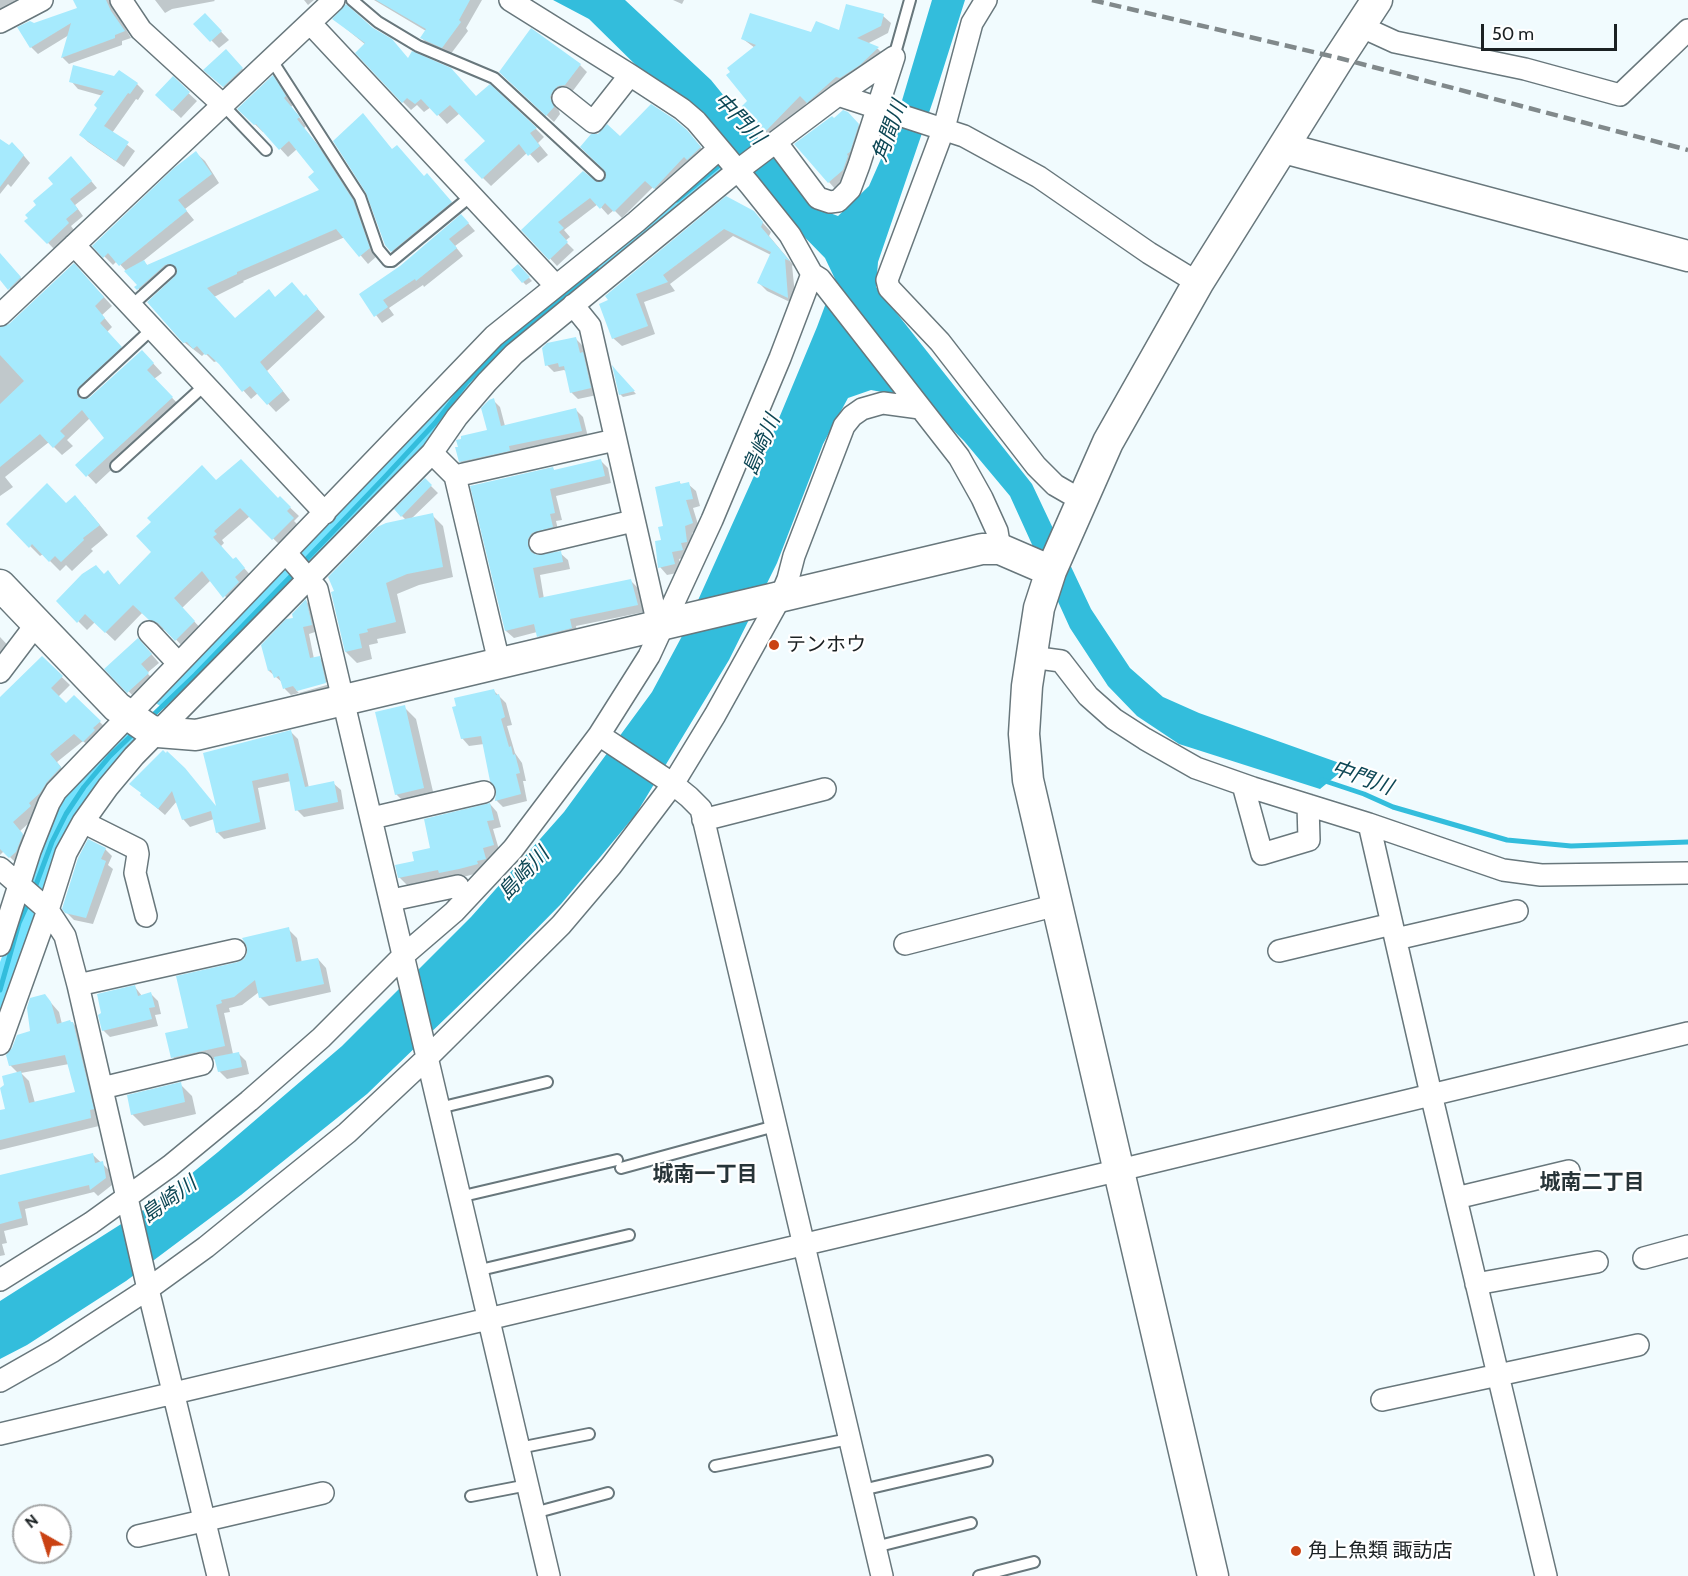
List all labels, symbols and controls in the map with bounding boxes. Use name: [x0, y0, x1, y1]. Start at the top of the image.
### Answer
scale bar: [1484, 12, 1620, 50]
text: 50 m: [1492, 23, 1534, 45]
water label: 中門川: [708, 88, 770, 150]
water label: 角間川: [867, 97, 913, 165]
water label: 島崎川: [738, 411, 786, 479]
place label: テンホウ: [786, 633, 866, 657]
marker: テンホウ: [767, 638, 781, 652]
water label: 中門川: [1328, 755, 1396, 801]
water label: 島崎川: [493, 842, 555, 906]
district label: 城南一丁目: [653, 1162, 757, 1188]
district label: 城南二丁目: [1540, 1170, 1644, 1196]
water label: 島崎川: [136, 1171, 202, 1229]
north arrow: [12, 1504, 72, 1564]
text: N: [21, 1510, 42, 1532]
place label: 角上魚類 諏訪店: [1308, 1539, 1452, 1563]
marker: 角上魚類 諏訪店: [1289, 1544, 1303, 1558]

